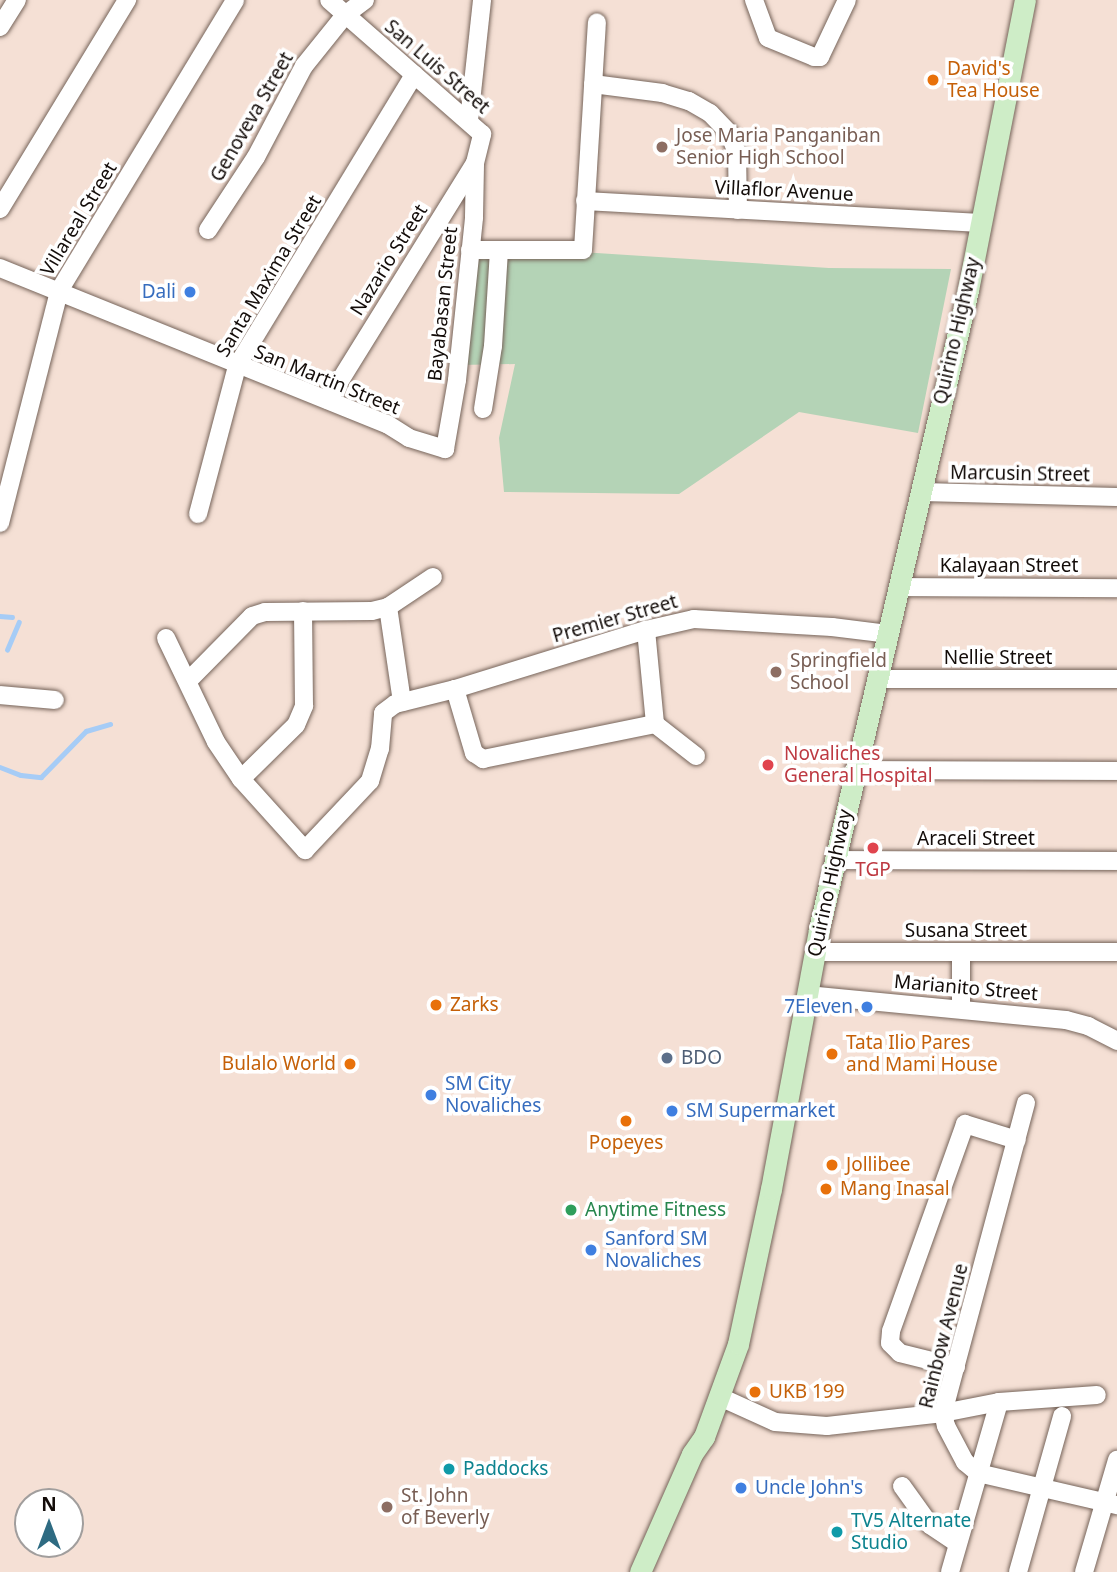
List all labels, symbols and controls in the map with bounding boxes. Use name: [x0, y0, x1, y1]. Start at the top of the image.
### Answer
street label: San Luis Street: [380, 15, 494, 119]
street label: Genoveva Street: [206, 48, 298, 186]
place label: David's Tea House: [947, 58, 1040, 102]
marker: David's Tea House: [925, 72, 941, 88]
place label: Jose Maria Panganiban Senior High School: [676, 125, 881, 169]
marker: Jose Maria Panganiban Senior High School: [654, 139, 670, 155]
street label: Villareal Street: [36, 158, 122, 280]
street label: Villaflor Avenue: [714, 176, 854, 206]
street label: Santa Maxima Street: [212, 191, 326, 361]
street label: Nazario Street: [346, 200, 432, 320]
street label: Bayabasan Street: [424, 226, 462, 382]
street label: Quirino Highway: [929, 255, 985, 407]
place label: Dali: [142, 281, 176, 303]
marker: Dali: [182, 284, 198, 300]
street label: San Martin Street: [251, 340, 403, 420]
street label: Marcusin Street: [950, 461, 1090, 487]
street label: Kalayaan Street: [940, 555, 1078, 577]
street label: Premier Street: [550, 590, 680, 648]
street label: Nellie Street: [944, 647, 1052, 669]
place label: Springfield School: [790, 650, 887, 694]
marker: Springfield School: [768, 664, 784, 680]
place label: Novaliches General Hospital: [784, 743, 933, 787]
marker: Novaliches General Hospital: [758, 755, 778, 775]
street label: Quirino Highway: [803, 807, 857, 959]
street label: Araceli Street: [917, 828, 1035, 850]
marker: TGP: [865, 840, 881, 856]
place label: TGP: [855, 859, 891, 881]
street label: Susana Street: [905, 920, 1027, 942]
street label: Marianito Street: [893, 970, 1039, 1006]
place label: Zarks: [450, 994, 499, 1016]
place label: 7Eleven: [784, 996, 853, 1018]
marker: Zarks: [428, 997, 444, 1013]
marker: 7Eleven: [859, 999, 875, 1015]
place label: Tata Ilio Pares and Mami House: [846, 1032, 998, 1076]
marker: Tata Ilio Pares and Mami House: [824, 1046, 840, 1062]
place label: BDO: [681, 1047, 722, 1069]
marker: BDO: [659, 1050, 675, 1066]
place label: Bulalo World: [222, 1053, 336, 1075]
marker: Bulalo World: [342, 1056, 358, 1072]
place label: SM City Novaliches: [445, 1073, 541, 1117]
marker: SM City Novaliches: [423, 1087, 439, 1103]
place label: SM Supermarket: [686, 1100, 835, 1122]
marker: SM Supermarket: [664, 1103, 680, 1119]
marker: Popeyes: [618, 1113, 634, 1129]
place label: Popeyes: [589, 1132, 663, 1154]
place label: Jollibee: [846, 1154, 911, 1176]
marker: Jollibee: [824, 1157, 840, 1173]
place label: Mang Inasal: [840, 1178, 950, 1200]
marker: Mang Inasal: [818, 1181, 834, 1197]
place label: Anytime Fitness: [585, 1199, 726, 1221]
marker: Anytime Fitness: [563, 1202, 579, 1218]
place label: Sanford SM Novaliches: [605, 1228, 708, 1272]
marker: Sanford SM Novaliches: [583, 1242, 599, 1258]
street label: Rainbow Avenue: [915, 1261, 973, 1411]
place label: UKB 199: [769, 1381, 845, 1403]
marker: UKB 199: [747, 1384, 763, 1400]
place label: Paddocks: [463, 1458, 548, 1480]
marker: Paddocks: [441, 1461, 457, 1477]
place label: Uncle John's: [755, 1477, 863, 1499]
marker: Uncle John's: [733, 1480, 749, 1496]
place label: St. John of Beverly: [401, 1485, 489, 1529]
north arrow: [14, 1488, 84, 1558]
text: N: [41, 1491, 57, 1517]
marker: St. John of Beverly: [379, 1499, 395, 1515]
place label: TV5 Alternate Studio: [851, 1510, 971, 1554]
marker: TV5 Alternate Studio: [829, 1524, 845, 1540]

